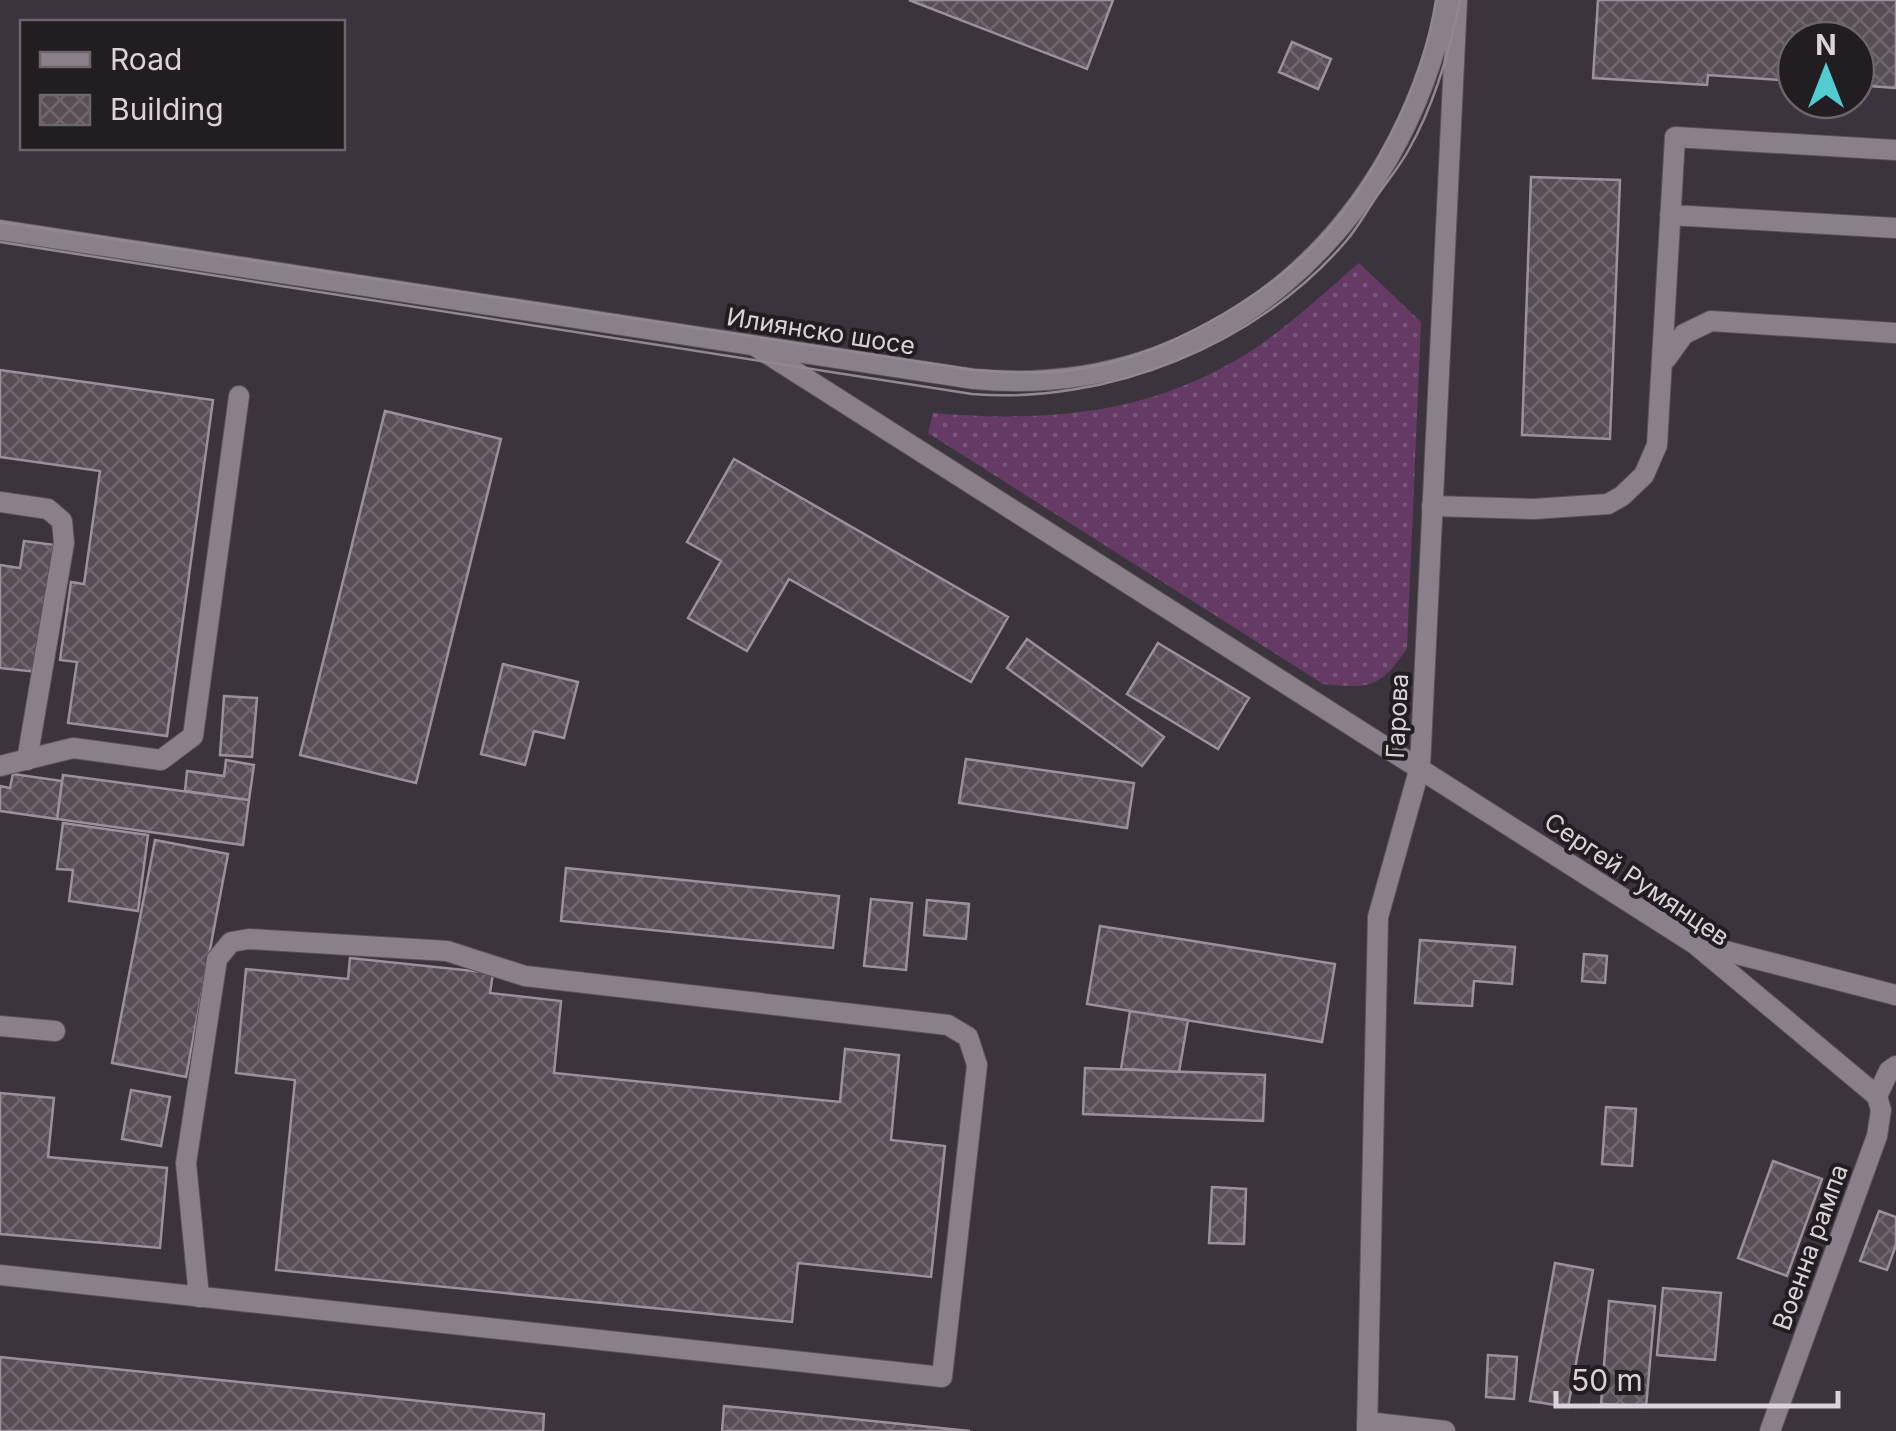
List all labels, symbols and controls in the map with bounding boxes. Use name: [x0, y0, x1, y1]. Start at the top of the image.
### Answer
legend: [20, 20, 345, 150]
north arrow: [1776, 20, 1876, 120]
text: N: [1815, 28, 1837, 62]
text: Road: [110, 41, 182, 77]
text: Building: [110, 91, 224, 127]
street label: Илиянско шосе: [725, 301, 917, 361]
street label: Гарова: [1380, 673, 1414, 759]
street label: Сергей Румянцев: [1539, 806, 1735, 952]
street label: Военна рампа: [1766, 1160, 1854, 1334]
scale bar: [1556, 1346, 1838, 1408]
text: 50 m: [1571, 1362, 1643, 1398]

